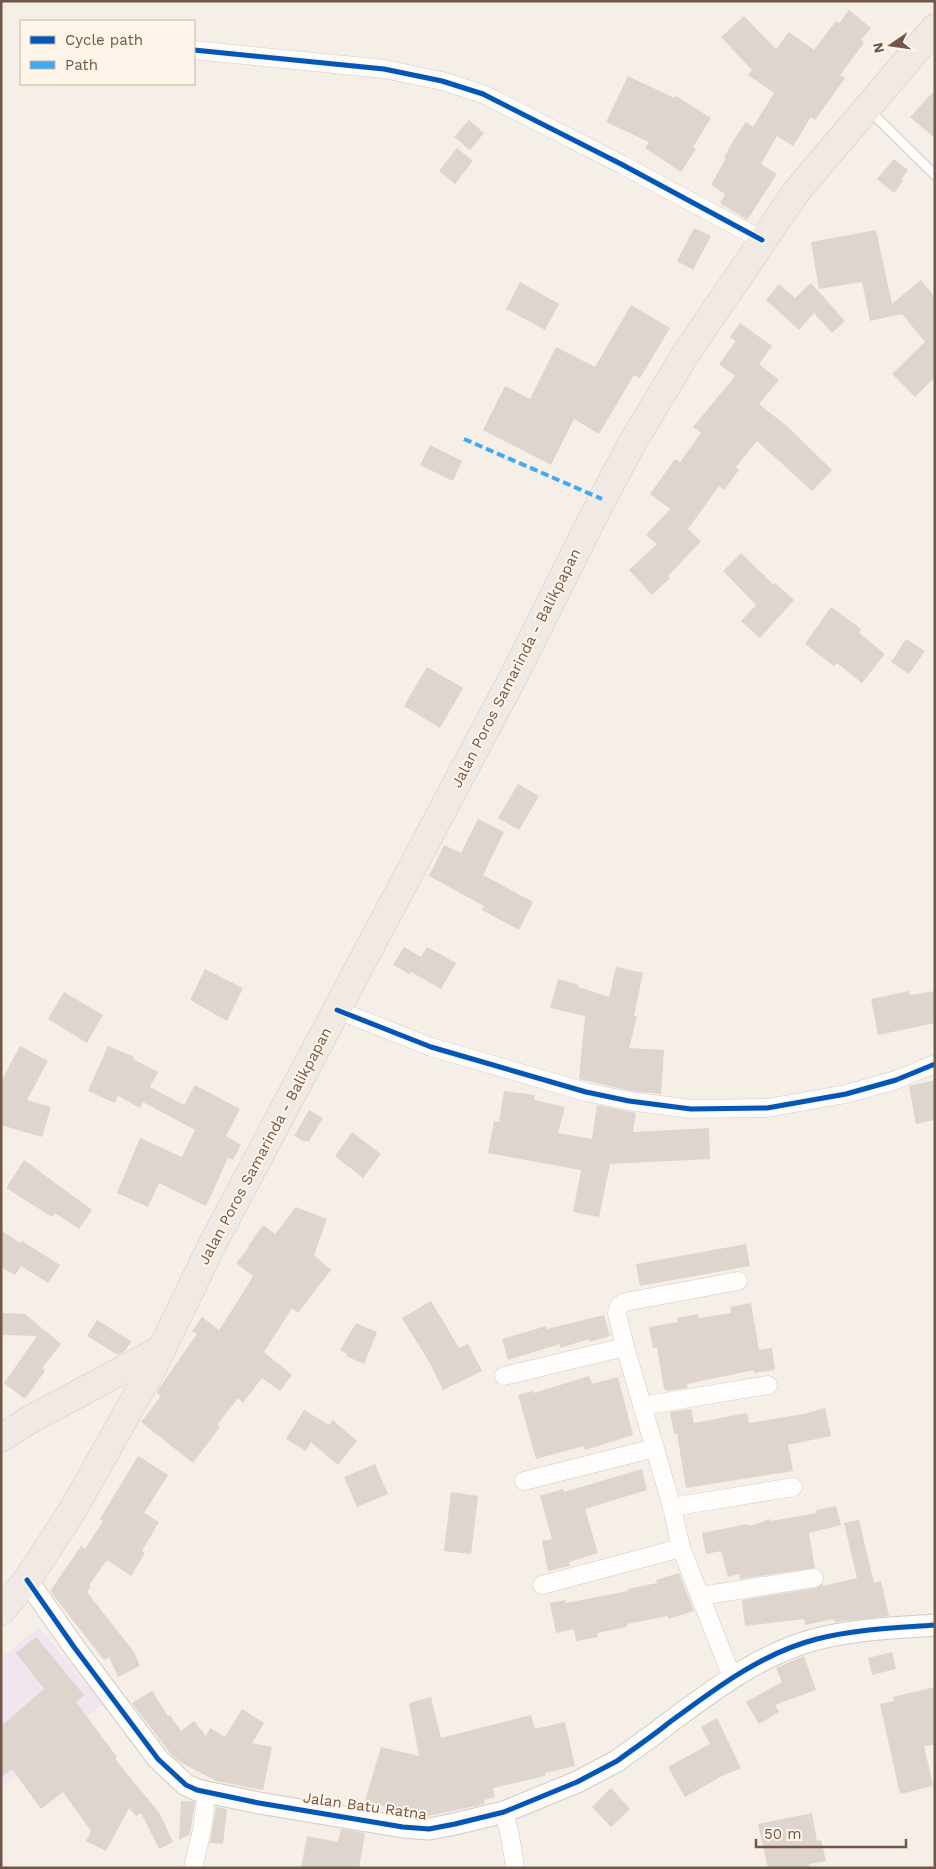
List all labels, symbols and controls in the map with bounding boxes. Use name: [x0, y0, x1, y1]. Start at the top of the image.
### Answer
legend: [20, 20, 195, 85]
north arrow: [866, 20, 916, 70]
text: Cycle path: [65, 31, 143, 49]
text: N: [869, 41, 887, 55]
text: Path: [65, 56, 98, 74]
street label: Jalan Poros Samarinda - Balikpapan: [448, 545, 584, 791]
street label: Jalan Poros Samarinda - Balikpapan: [195, 1024, 335, 1268]
street label: Jalan Batu Ratna: [302, 1788, 429, 1824]
scale bar: [756, 1816, 906, 1848]
text: 50 m: [764, 1825, 801, 1843]

